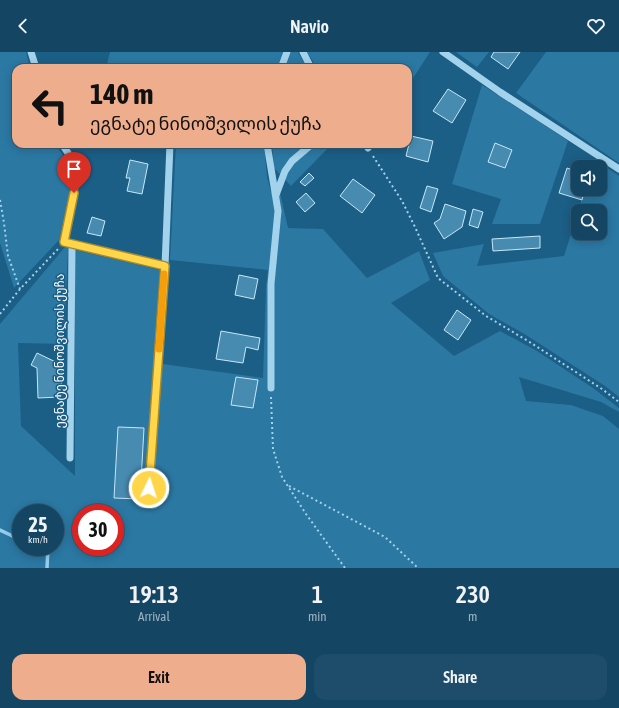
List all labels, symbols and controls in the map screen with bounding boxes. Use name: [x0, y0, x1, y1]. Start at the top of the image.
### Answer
icon: back: [12, 15, 34, 37]
icon: heart: [585, 15, 607, 37]
text: Navio: [290, 16, 329, 37]
text: 140 m: [90, 78, 153, 110]
icon: left: [24, 80, 76, 132]
text: ეგნატე ნინოშვილის ქუჩა: [90, 113, 322, 134]
pin: [57, 152, 91, 193]
icon: arrive: [63, 158, 85, 180]
map controls: [571, 160, 607, 240]
button: sound: [571, 160, 607, 196]
button: search: [571, 204, 607, 240]
street label: ეგნატე ნინოშვილის ქუჩა: [53, 274, 68, 428]
position arrow: [128, 467, 170, 509]
speed limit sign: 30: [72, 504, 124, 556]
text: 25: [29, 513, 47, 536]
text: km/h: [28, 534, 48, 545]
text: 19:13: [129, 581, 179, 608]
text: 1: [312, 581, 323, 608]
text: 230: [456, 581, 490, 608]
text: Arrival: [138, 609, 170, 624]
text: min: [308, 609, 327, 624]
text: m: [468, 609, 477, 624]
button: Exit: [12, 654, 306, 700]
button: Share: [314, 654, 607, 700]

